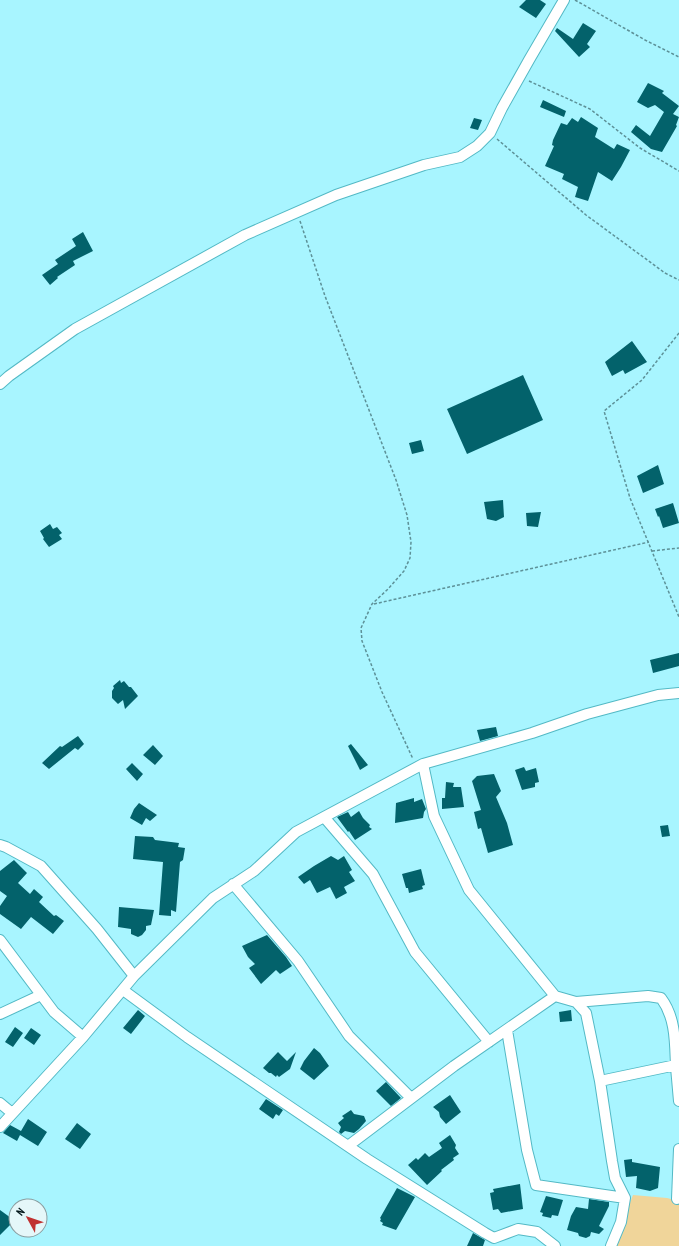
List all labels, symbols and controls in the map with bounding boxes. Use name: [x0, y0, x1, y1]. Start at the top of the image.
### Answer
north arrow: [8, 1198, 48, 1238]
text: N: [13, 1205, 28, 1218]

